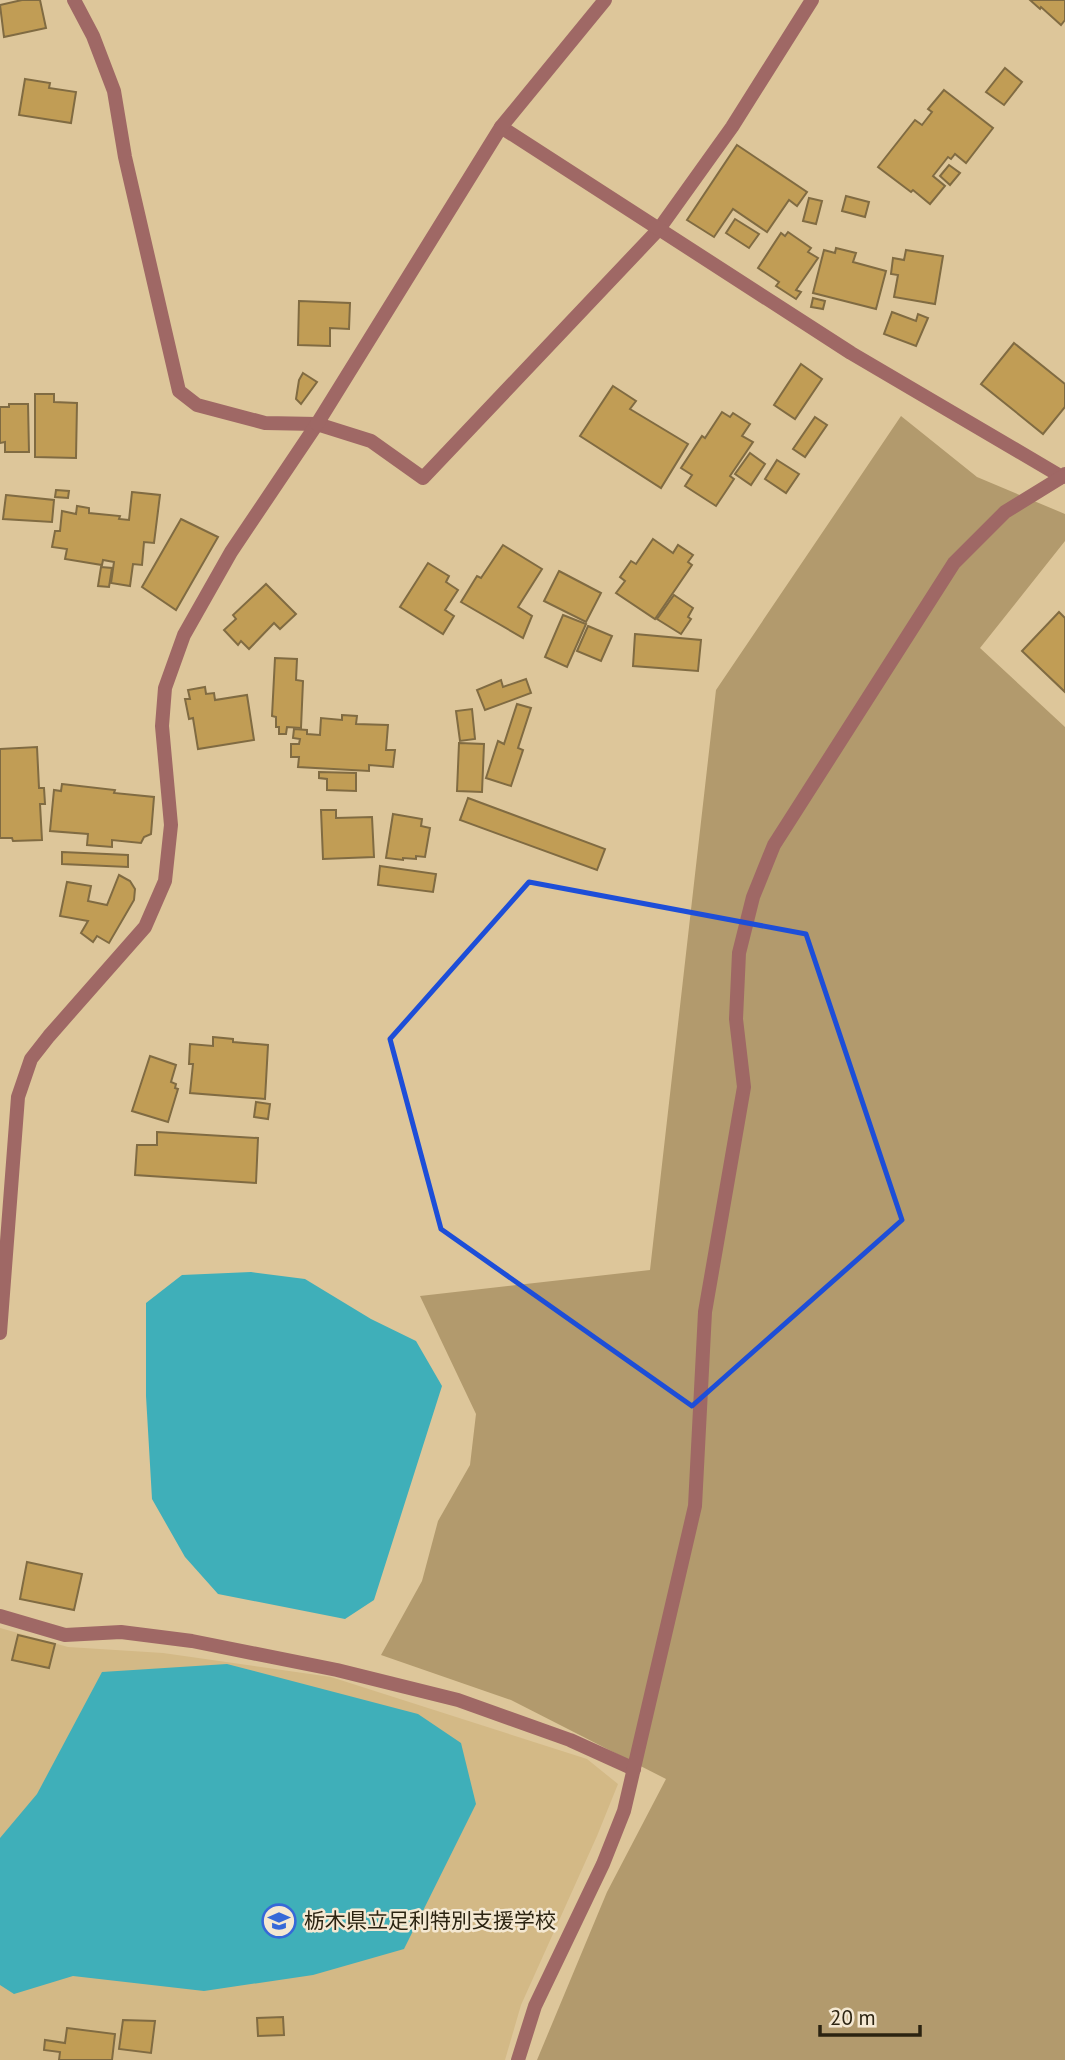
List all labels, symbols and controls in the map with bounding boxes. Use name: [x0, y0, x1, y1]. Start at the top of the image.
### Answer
school or university icon: 栃木県立足利特別支援学校: [260, 1902, 298, 1940]
place label: 栃木県立足利特別支援学校: [304, 1907, 556, 1934]
scale bar: [820, 1994, 920, 2038]
text: 20 m: [830, 2004, 876, 2031]

